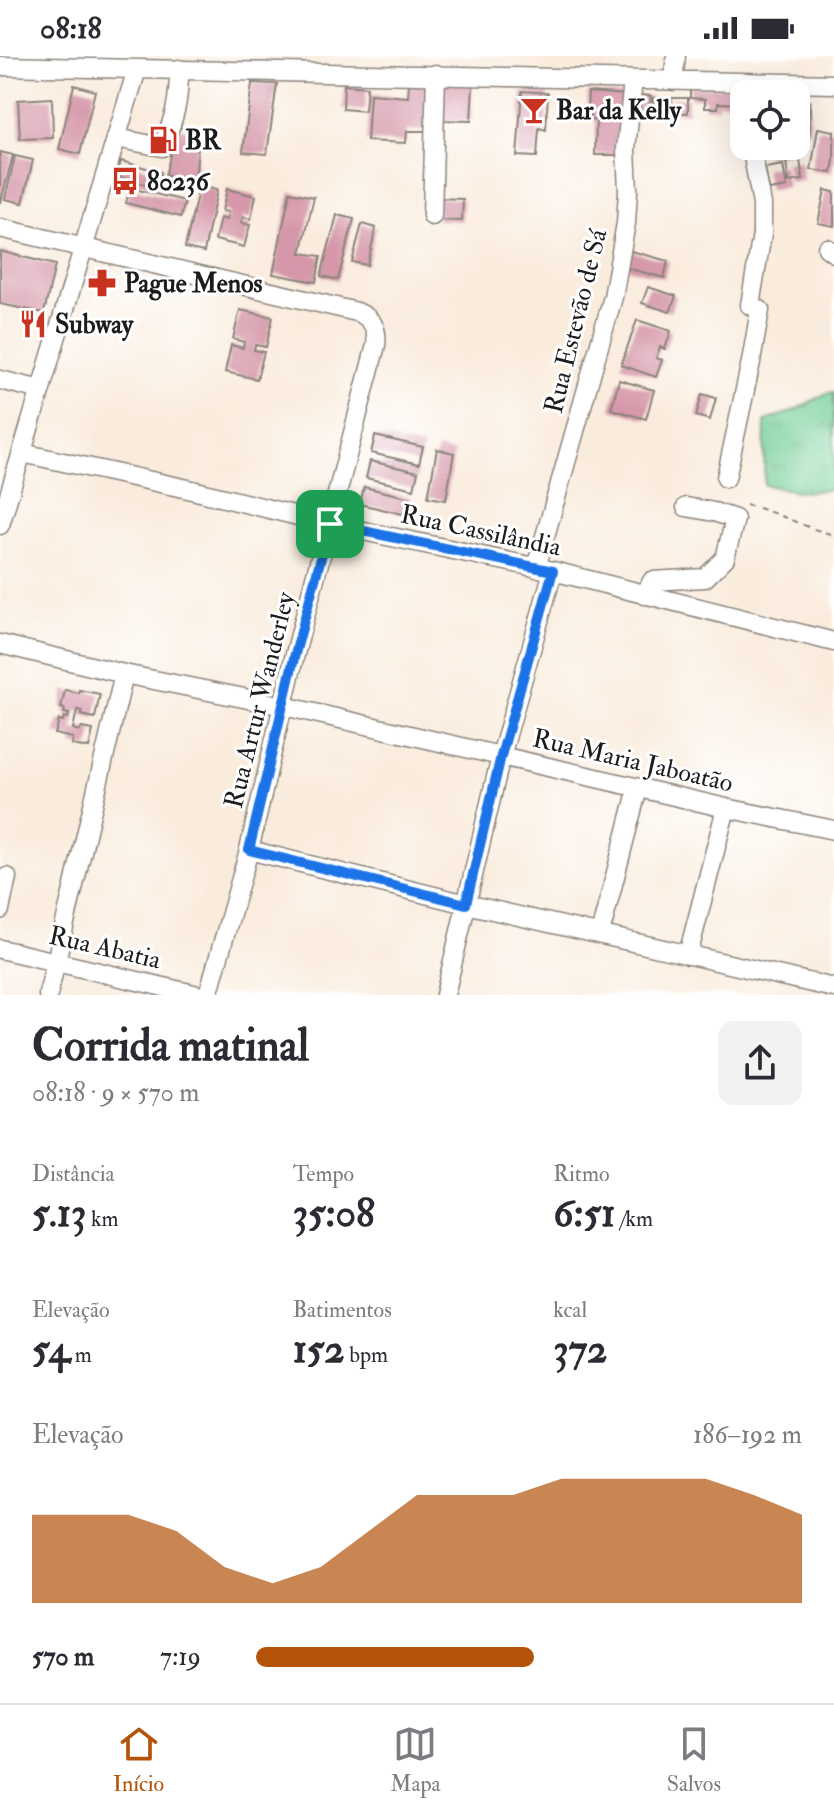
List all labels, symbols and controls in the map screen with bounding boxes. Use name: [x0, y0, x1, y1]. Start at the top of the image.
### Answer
text: 08:18: [40, 10, 102, 47]
map controls: [730, 80, 810, 160]
button: locate: [730, 80, 810, 160]
bar icon: Bar da Kelly: [519, 95, 549, 125]
place label: Bar da Kelly: [556, 95, 683, 128]
fuel station icon: BR: [148, 125, 178, 155]
place label: BR: [185, 125, 222, 157]
bus stop icon: 80236: [110, 166, 140, 196]
place label: 80236: [147, 166, 211, 198]
street label: Rua Estevão de Sá: [538, 225, 614, 417]
pharmacy icon: Pague Menos: [87, 268, 117, 298]
place label: Pague Menos: [124, 268, 263, 301]
restaurant icon: Subway: [18, 309, 48, 339]
place label: Subway: [55, 309, 135, 342]
pin: [296, 490, 364, 558]
street label: Rua Cassilândia: [398, 498, 564, 564]
icon: arrive: [308, 502, 352, 546]
street label: Rua Artur Wanderley: [218, 588, 302, 812]
street label: Rua Maria Jaboatão: [529, 722, 736, 800]
street label: Rua Abatia: [46, 920, 164, 976]
text: Corrida matinal: [32, 1019, 309, 1074]
button: share: [718, 1021, 802, 1105]
text: 08:18 · 9 × 570 m: [32, 1077, 199, 1109]
text: Distância: [32, 1160, 115, 1188]
text: Tempo: [293, 1160, 354, 1188]
text: Ritmo: [553, 1160, 610, 1188]
text: 5.13: [32, 1188, 86, 1239]
text: 35:08: [293, 1188, 375, 1239]
text: 6:51: [553, 1188, 615, 1239]
text: km: [86, 1205, 118, 1233]
text: /km: [615, 1205, 653, 1233]
text: Elevação: [32, 1296, 110, 1324]
text: Batimentos: [293, 1296, 392, 1324]
text: kcal: [553, 1296, 587, 1324]
text: 54: [32, 1324, 70, 1375]
text: 152: [293, 1324, 345, 1375]
text: 372: [553, 1324, 607, 1375]
text: m: [70, 1341, 92, 1369]
text: bpm: [345, 1341, 388, 1369]
text: Elevação: [32, 1419, 124, 1451]
text: 186–192 m: [693, 1419, 802, 1451]
text: 570 m: [32, 1641, 94, 1673]
text: 7:19: [160, 1641, 201, 1673]
tab: Início: [113, 1722, 164, 1798]
tab: Mapa: [390, 1722, 441, 1798]
tab: Salvos: [667, 1722, 721, 1798]

